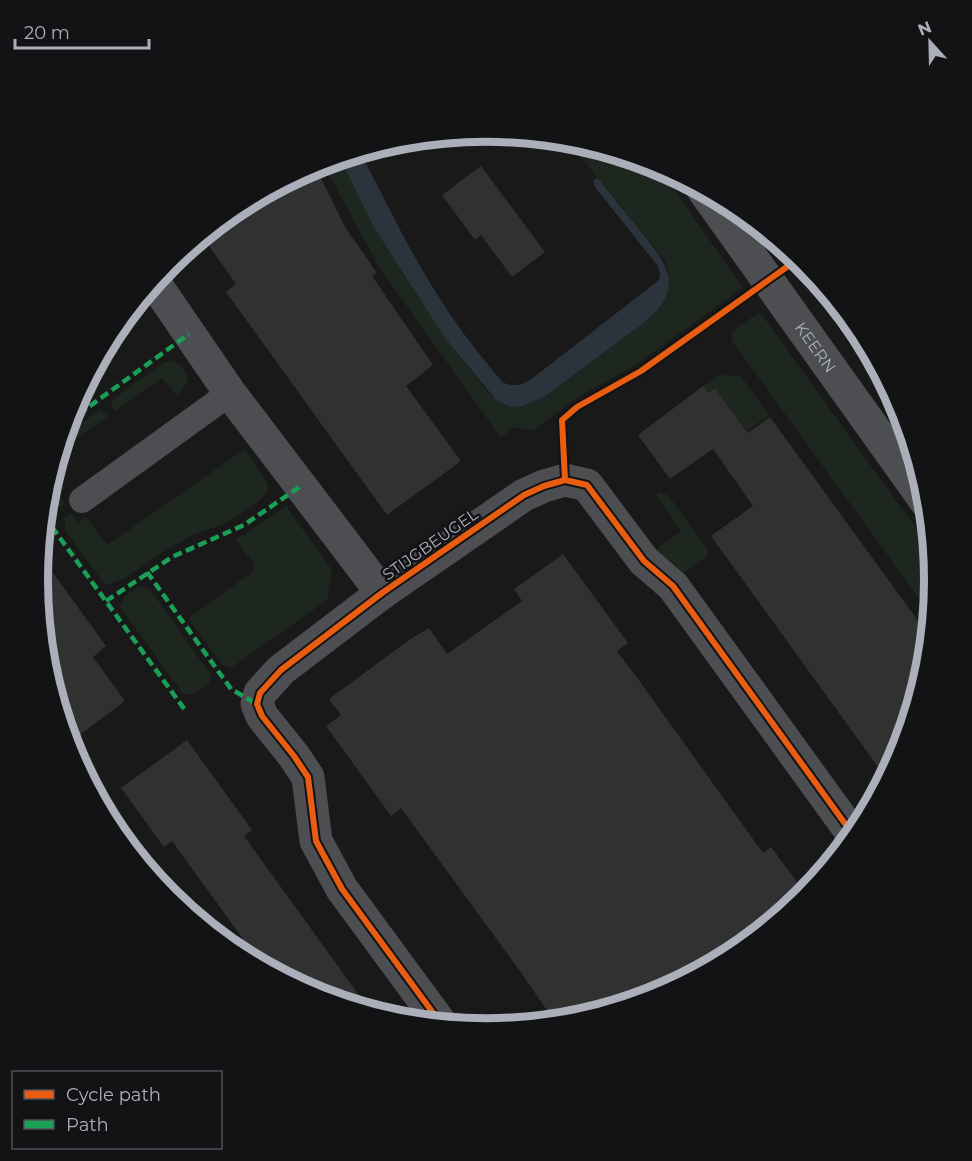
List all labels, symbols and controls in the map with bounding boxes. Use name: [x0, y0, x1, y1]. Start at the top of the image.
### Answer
scale bar: [15, 12, 148, 50]
north arrow: [900, 12, 960, 72]
text: N: [915, 17, 934, 40]
text: 20 m: [24, 22, 70, 44]
street label: KEERN: [791, 319, 840, 376]
street label: STIJGBEUGEL: [379, 504, 482, 584]
legend: [12, 1071, 222, 1149]
text: Cycle path: [66, 1084, 161, 1106]
text: Path: [66, 1114, 109, 1136]

